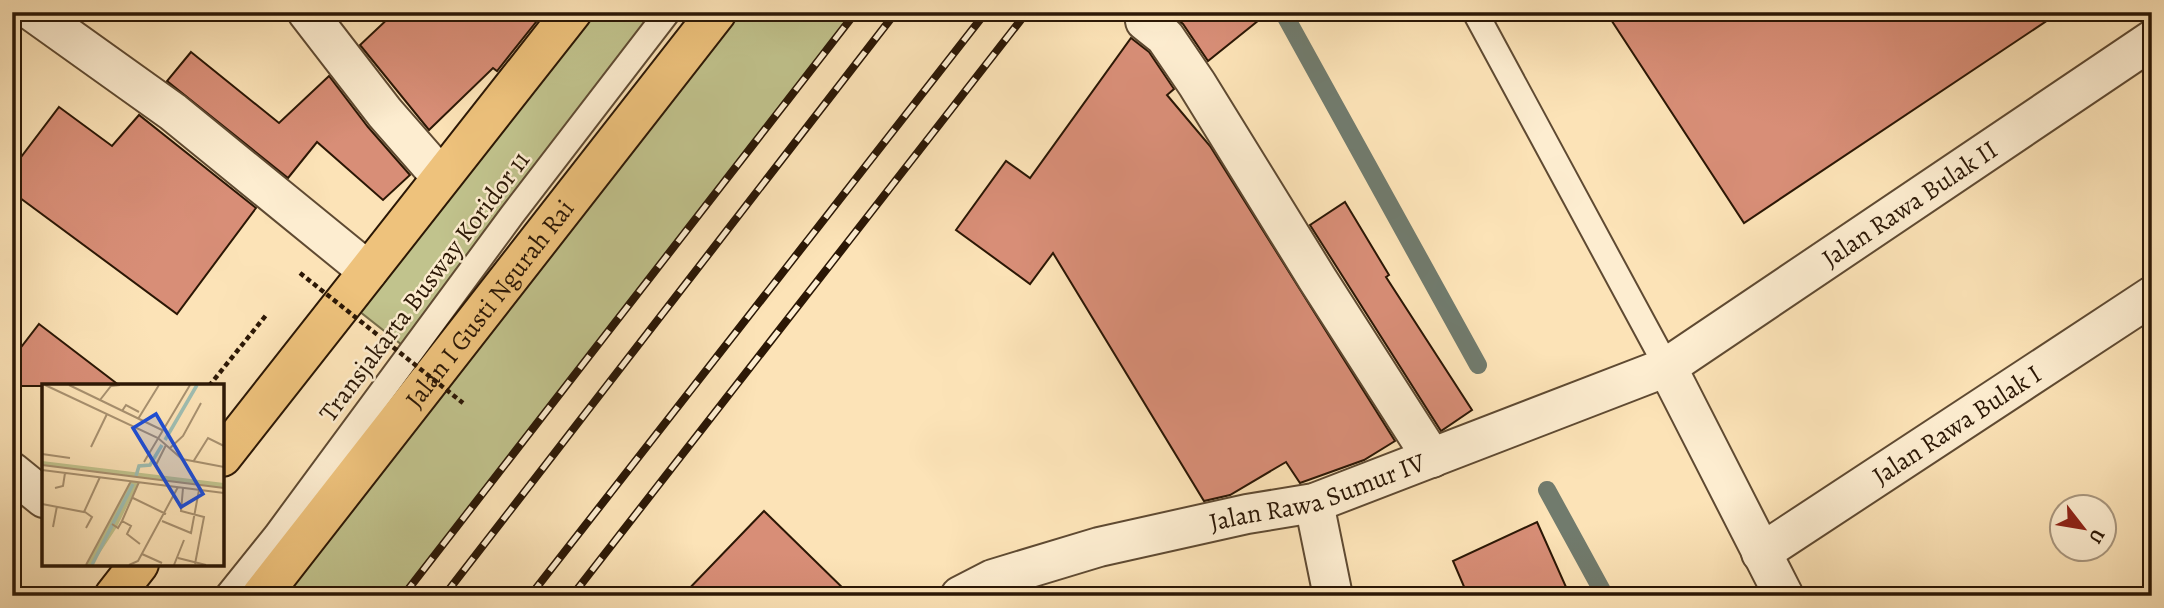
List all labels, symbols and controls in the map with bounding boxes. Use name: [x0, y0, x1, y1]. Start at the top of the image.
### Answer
street label: Jalan Rawa Bulak II: [1815, 132, 2004, 276]
street label: Transjakarta Busway Koridor 11: [311, 144, 538, 429]
street label: Jalan I Gusti Ngurah Rai: [397, 192, 582, 415]
street label: Jalan Rawa Bulak I: [1866, 357, 2048, 493]
inset map: [42, 384, 224, 566]
street label: Jalan Rawa Sumur IV: [1206, 445, 1430, 540]
north arrow: [2048, 492, 2118, 562]
text: U: [2082, 524, 2111, 549]

